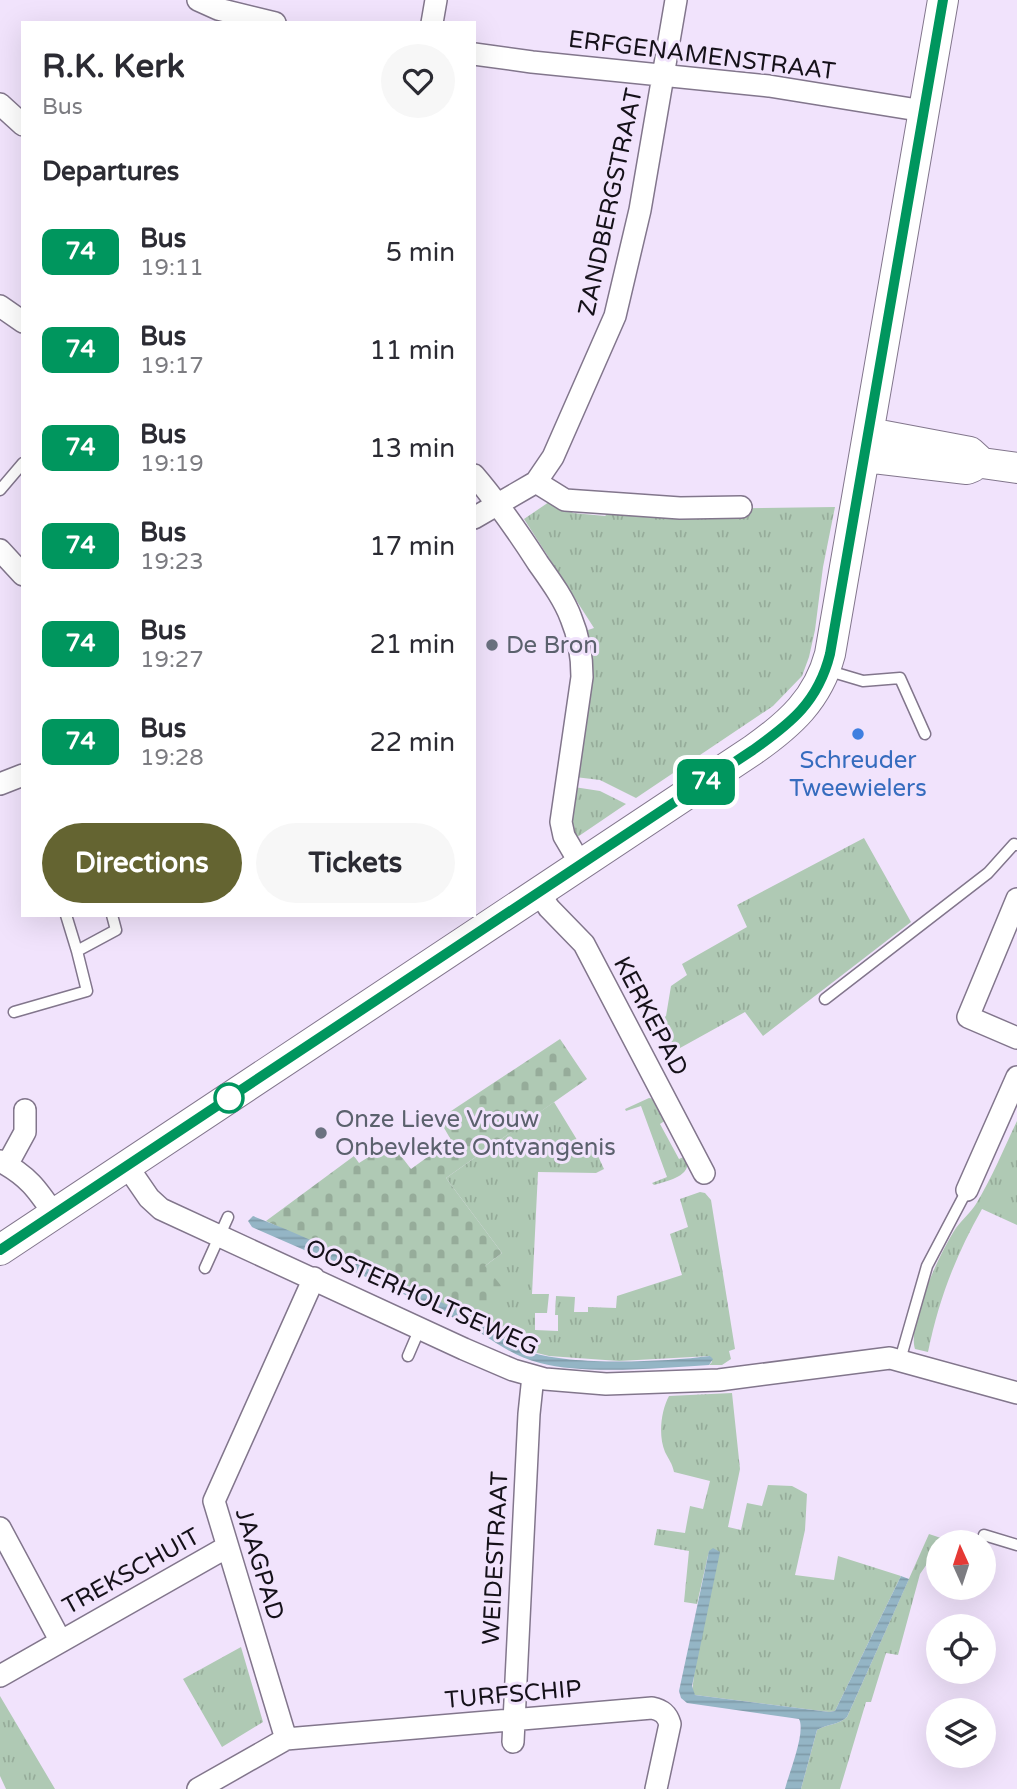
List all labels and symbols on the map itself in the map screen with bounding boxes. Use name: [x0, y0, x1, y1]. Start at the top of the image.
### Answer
street label: ERFGENAMENSTRAAT: [567, 25, 838, 86]
street label: ZANDBERGSTRAAT: [572, 85, 649, 318]
place label: De Bron: [506, 631, 598, 660]
marker: De Bron: [484, 637, 500, 653]
marker: Schreuder Tweewielers: [850, 726, 866, 742]
place label: Schreuder Tweewielers: [789, 746, 927, 803]
line badge: 74: [674, 759, 738, 805]
street label: KERKEPAD: [607, 952, 694, 1081]
unlabelled marker: [214, 1083, 244, 1113]
place label: Onze Lieve Vrouw Onbevlekte Ontvangenis: [335, 1105, 616, 1162]
marker: Onze Lieve Vrouw Onbevlekte Ontvangenis: [313, 1125, 329, 1141]
street label: OOSTERHOLTSEWEG: [301, 1233, 543, 1362]
street label: WEIDESTRAAT: [476, 1470, 515, 1646]
street label: JAAGPAD: [229, 1505, 290, 1624]
street label: TREKSCHUIT: [58, 1522, 205, 1621]
north arrow: [926, 1530, 996, 1600]
street label: TURFSCHIP: [444, 1674, 583, 1715]

